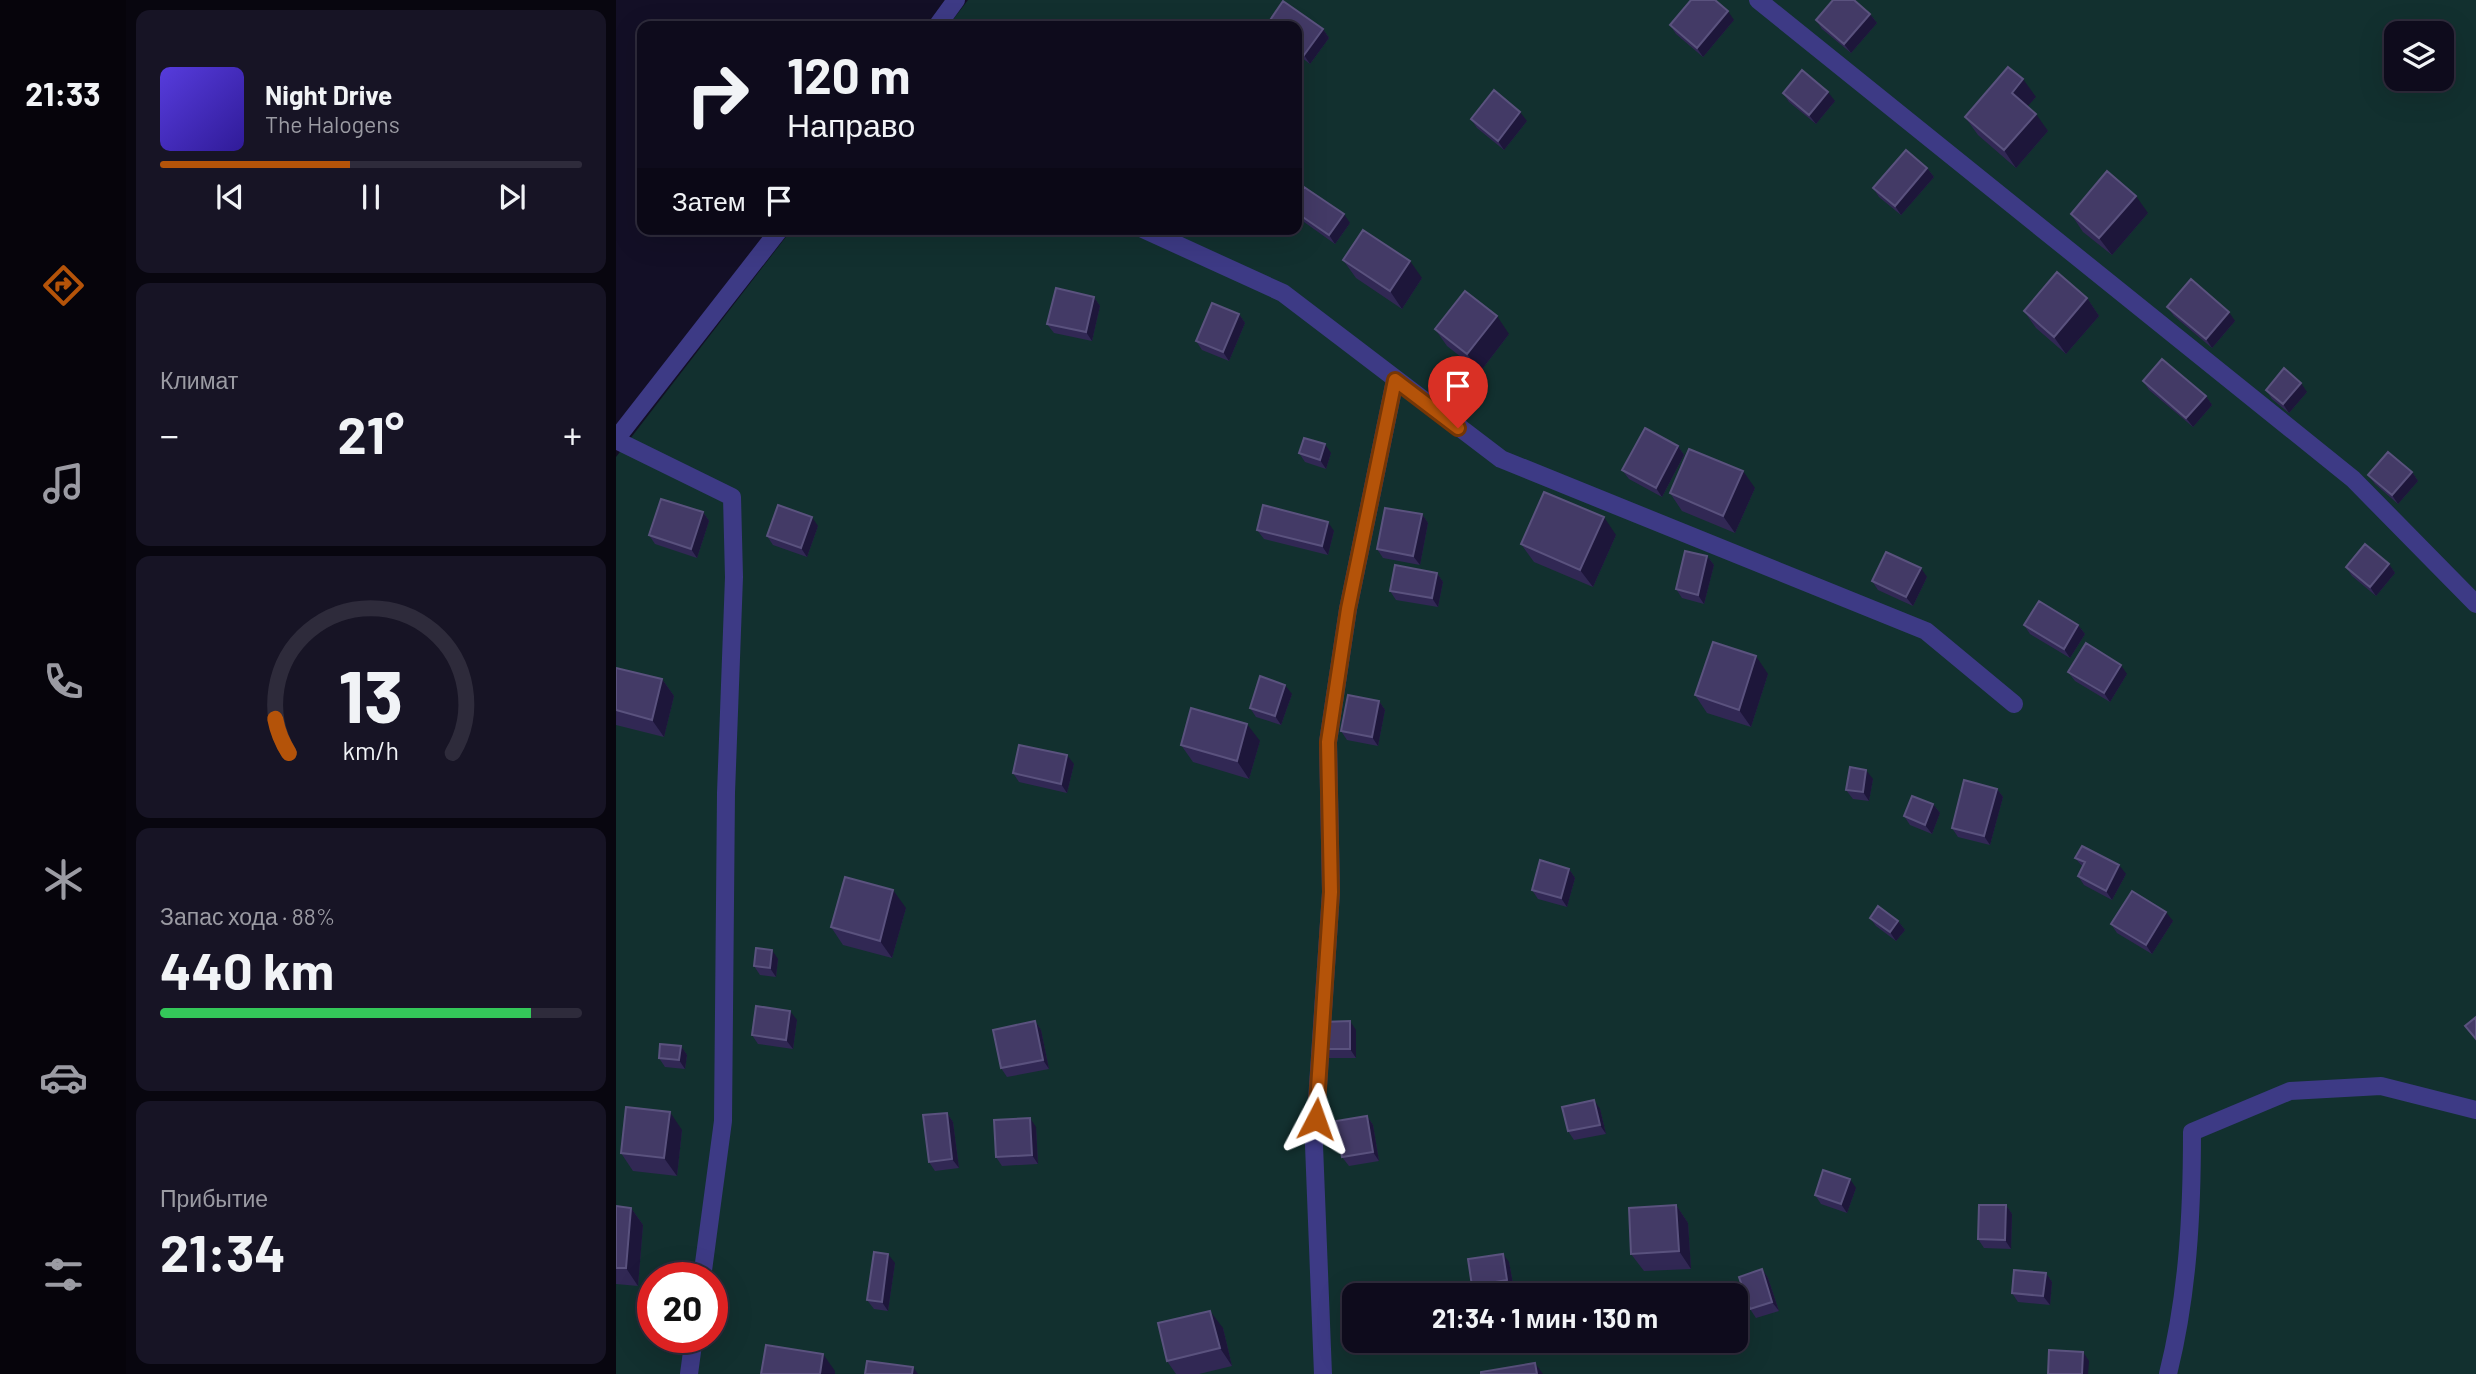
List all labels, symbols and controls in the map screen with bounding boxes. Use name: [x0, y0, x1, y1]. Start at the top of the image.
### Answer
map controls: [2384, 21, 2454, 91]
button: layers: [2384, 21, 2454, 91]
text: 120 m: [787, 45, 910, 104]
icon: right: [672, 49, 763, 140]
text: 21:33: [25, 74, 101, 112]
text: Night Drive: [265, 79, 392, 110]
text: Направо: [787, 105, 915, 143]
text: The Halogens: [265, 110, 400, 138]
icon: previous: [211, 178, 249, 216]
icon: pause: [352, 178, 390, 216]
icon: next: [493, 178, 531, 216]
icon: arrive: [760, 182, 798, 220]
text: Затем: [672, 185, 746, 216]
icon: directions: [39, 261, 88, 310]
pin: [1428, 356, 1488, 428]
text: Климат: [160, 366, 238, 394]
icon: arrive: [1439, 367, 1477, 405]
text: 21°: [338, 402, 404, 464]
text: −: [160, 411, 179, 457]
text: +: [563, 411, 582, 457]
icon: music: [39, 459, 88, 508]
text: 13: [338, 650, 404, 738]
icon: phone: [39, 657, 88, 706]
text: km/h: [343, 735, 399, 765]
icon: climate: [39, 855, 88, 904]
text: Запас хода · 88%: [160, 902, 335, 930]
text: 440 km: [160, 938, 334, 1000]
icon: car: [39, 1053, 88, 1102]
position arrow: [1279, 1082, 1353, 1156]
text: Прибытие: [160, 1184, 268, 1212]
text: 21:34: [160, 1220, 286, 1282]
icon: filters: [39, 1250, 88, 1299]
speed limit sign: 20: [637, 1262, 728, 1353]
text: 21:34 · 1 мин · 130 m: [1432, 1302, 1658, 1333]

